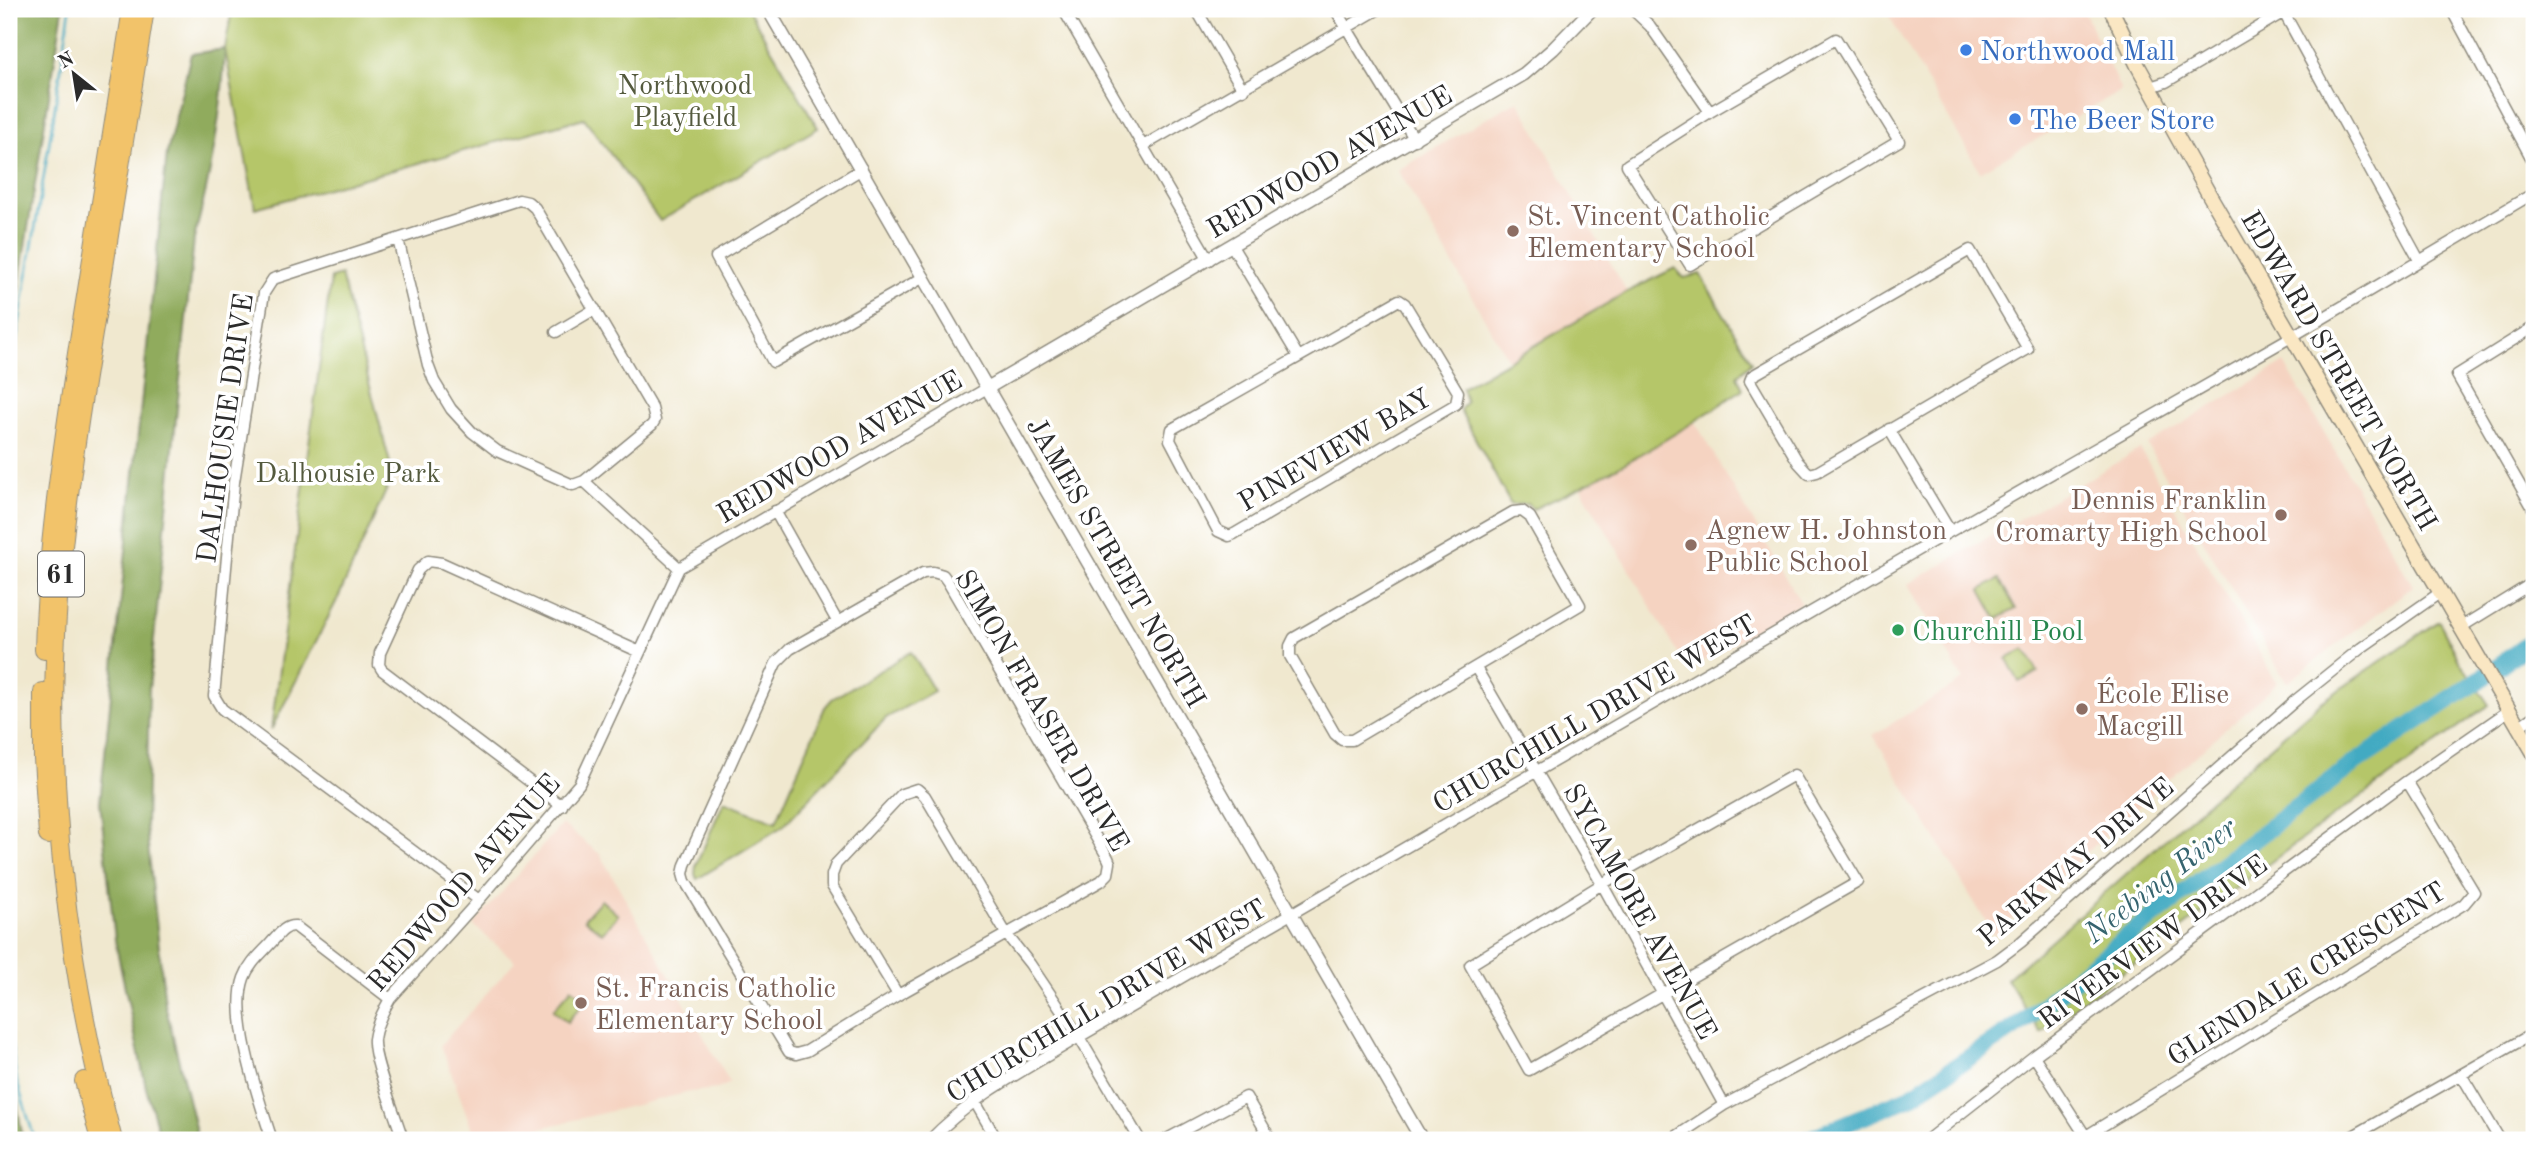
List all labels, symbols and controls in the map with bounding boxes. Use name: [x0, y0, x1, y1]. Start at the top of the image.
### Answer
north arrow: [38, 38, 108, 108]
place label: Northwood Mall: [1980, 39, 2175, 67]
marker: Northwood Mall: [1958, 42, 1974, 58]
text: N: [56, 49, 78, 73]
park label: Northwood Playfield: [618, 73, 752, 133]
street label: REDWOOD AVENUE: [1203, 82, 1458, 245]
place label: The Beer Store: [2029, 108, 2215, 136]
marker: The Beer Store: [2007, 111, 2023, 127]
place label: St. Vincent Catholic Elementary School: [1527, 204, 1770, 264]
street label: EDWARD STREET NORTH: [2234, 207, 2441, 536]
marker: St. Vincent Catholic Elementary School: [1505, 223, 1521, 239]
street label: DALHOUSIE DRIVE: [194, 292, 260, 565]
street label: REDWOOD AVENUE: [713, 367, 968, 530]
street label: PINEVIEW BAY: [1234, 385, 1437, 518]
street label: JAMES STREET NORTH: [1020, 414, 1209, 713]
park label: Dalhousie Park: [255, 461, 441, 489]
place label: Dennis Franklin Cromarty High School: [1995, 488, 2267, 548]
marker: Dennis Franklin Cromarty High School: [2273, 507, 2289, 523]
place label: Agnew H. Johnston Public School: [1705, 518, 1947, 578]
marker: Agnew H. Johnston Public School: [1683, 537, 1699, 553]
road number: 61: [38, 552, 84, 596]
street label: SIMON FRASER DRIVE: [948, 566, 1132, 857]
street label: CHURCHILL DRIVE WEST: [1429, 611, 1762, 820]
place label: Churchill Pool: [1912, 619, 2083, 647]
marker: Churchill Pool: [1890, 622, 1906, 638]
place label: École Elise Macgill: [2096, 677, 2229, 742]
marker: École Elise Macgill: [2074, 701, 2090, 717]
street label: REDWOOD AVENUE: [364, 770, 567, 998]
street label: PARKWAY DRIVE: [1974, 774, 2180, 953]
street label: SYCAMORE AVENUE: [1557, 780, 1720, 1045]
water label: Neebing River: [2079, 813, 2244, 951]
street label: RIVERVIEW DRIVE: [2034, 851, 2273, 1036]
street label: GLENDALE CRESCENT: [2164, 878, 2452, 1073]
street label: CHURCHILL DRIVE WEST: [943, 896, 1273, 1109]
place label: St. Francis Catholic Elementary School: [595, 976, 836, 1036]
marker: St. Francis Catholic Elementary School: [573, 995, 589, 1011]

